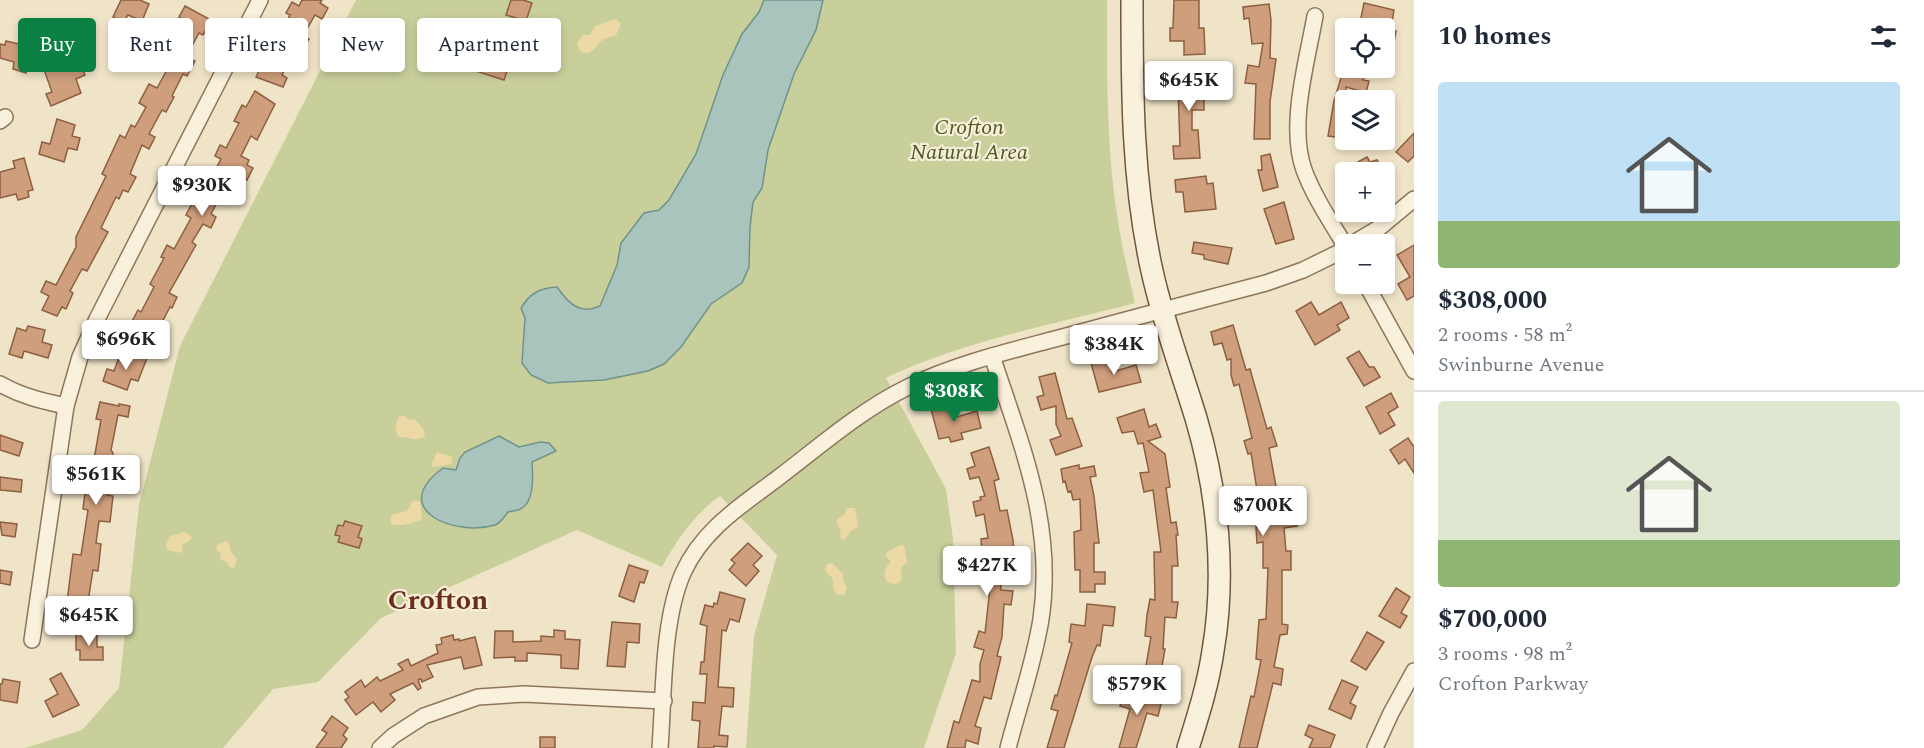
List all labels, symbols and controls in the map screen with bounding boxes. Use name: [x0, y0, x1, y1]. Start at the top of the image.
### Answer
text: 10 homes: [1438, 16, 1552, 56]
chip: Buy: [18, 18, 96, 72]
chip: Rent: [108, 18, 193, 72]
chip: Filters: [205, 18, 308, 72]
chip: New: [320, 18, 405, 72]
chip: Apartment: [417, 18, 561, 72]
map controls: [1335, 18, 1395, 294]
button: locate: [1335, 18, 1395, 78]
icon: filters: [1867, 20, 1900, 53]
pin: $645K: [1147, 61, 1231, 112]
text: $645K: [1159, 65, 1219, 95]
button: layers: [1335, 90, 1395, 150]
park label: Crofton Natural Area: [910, 111, 1028, 169]
icon: home: [1615, 121, 1723, 229]
button: +: [1335, 162, 1395, 222]
pin: $930K: [160, 166, 244, 217]
text: $930K: [172, 170, 232, 200]
button: −: [1335, 234, 1395, 294]
text: $308,000: [1438, 280, 1547, 320]
pin: $696K: [84, 320, 168, 371]
text: 2 rooms · 58 m²: [1438, 320, 1572, 350]
text: $696K: [96, 324, 156, 354]
pin: $384K: [1072, 325, 1156, 376]
text: $384K: [1084, 329, 1144, 359]
text: Swinburne Avenue: [1438, 350, 1604, 380]
pin: $308K: [912, 372, 996, 423]
text: $308K: [924, 376, 984, 406]
icon: home: [1615, 440, 1723, 548]
pin: $561K: [54, 455, 138, 506]
text: $561K: [66, 459, 126, 489]
pin: $700K: [1221, 486, 1305, 537]
text: $700K: [1233, 490, 1293, 520]
pin: $427K: [945, 546, 1029, 597]
text: $427K: [957, 550, 1017, 580]
district label: Crofton: [388, 579, 488, 622]
pin: $645K: [47, 596, 131, 647]
text: $700,000: [1438, 599, 1547, 639]
text: $645K: [59, 600, 119, 630]
text: 3 rooms · 98 m²: [1438, 639, 1572, 669]
pin: $579K: [1095, 665, 1179, 716]
text: $579K: [1107, 669, 1167, 699]
text: Crofton Parkway: [1438, 669, 1588, 699]

